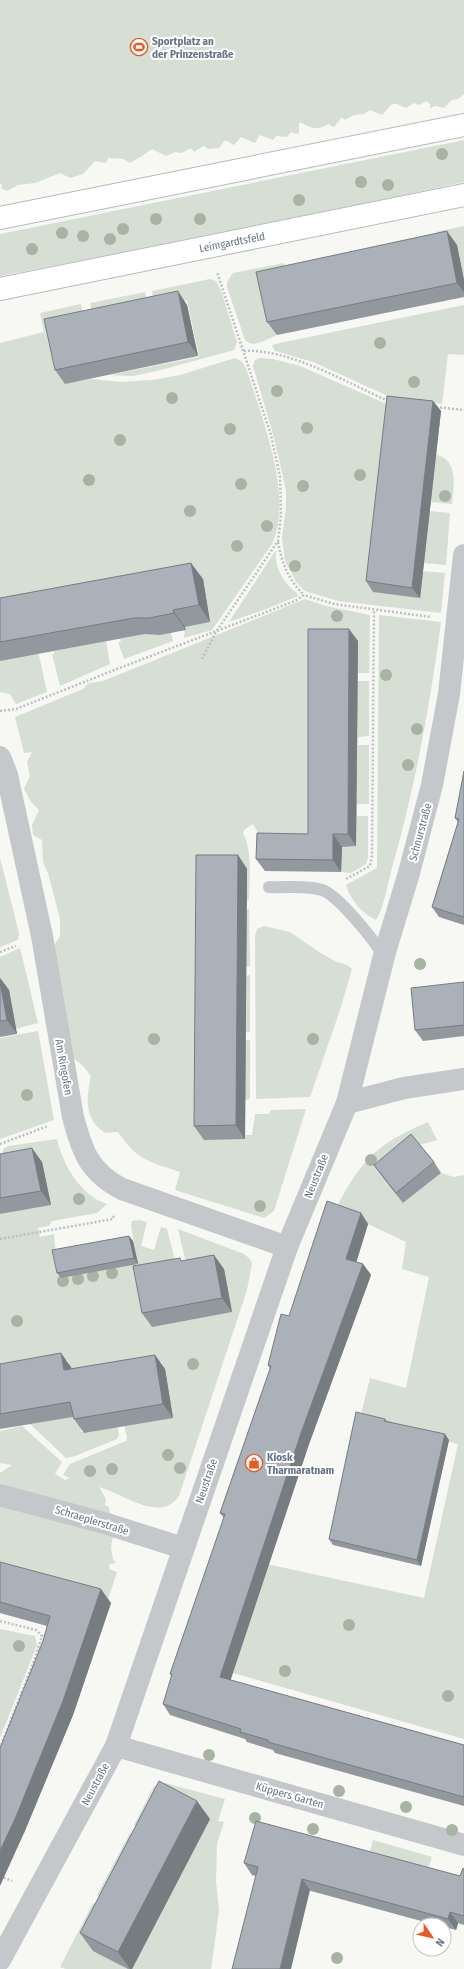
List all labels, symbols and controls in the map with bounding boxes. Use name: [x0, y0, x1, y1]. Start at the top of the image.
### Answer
place label: Sportplatz an der Prinzenstraße: [152, 35, 234, 61]
sports icon: Sportplatz an der Prinzenstraße: [129, 37, 149, 57]
street label: Leimgardtsfeld: [198, 230, 266, 255]
street label: Schnurstraße: [406, 802, 434, 863]
street label: Am Ringofen: [52, 1038, 75, 1096]
street label: Neustraße: [302, 1152, 331, 1200]
place label: Kiosk Tharmaratnam: [267, 1451, 334, 1477]
shop icon: Kiosk Tharmaratnam: [244, 1453, 264, 1473]
street label: Neustraße: [193, 1457, 220, 1505]
street label: Schraeplerstraße: [53, 1503, 130, 1538]
street label: Neustraße: [79, 1761, 112, 1808]
street label: Küppers Garten: [255, 1780, 325, 1811]
north arrow: [412, 1917, 452, 1957]
text: N: [433, 1936, 447, 1949]

